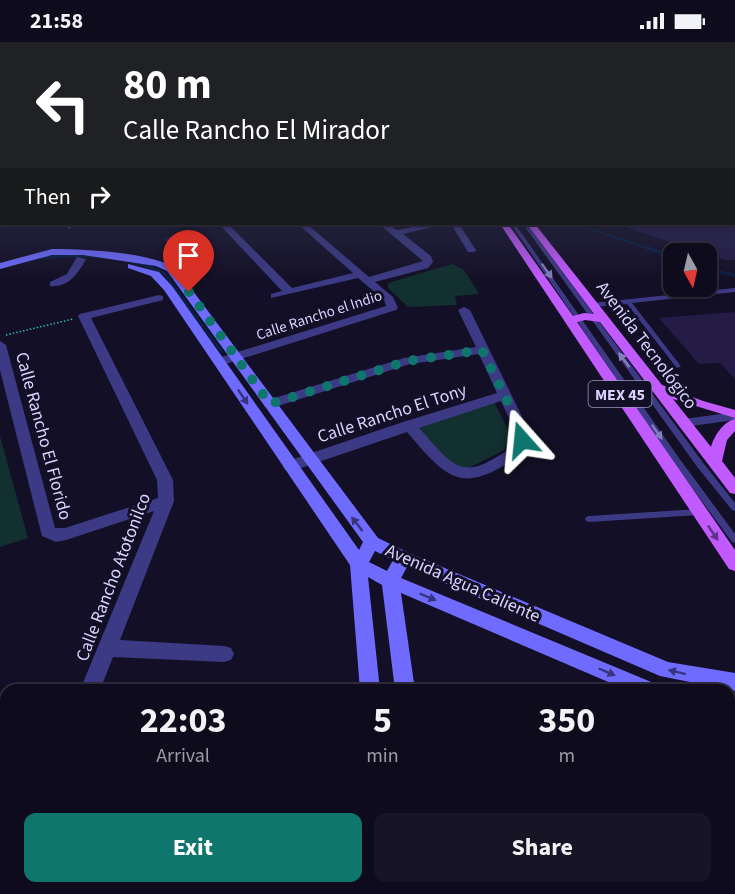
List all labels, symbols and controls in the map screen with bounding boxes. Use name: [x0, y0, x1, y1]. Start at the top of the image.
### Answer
text: 21:58: [30, 5, 83, 37]
text: 80 m: [123, 55, 212, 115]
icon: left: [24, 66, 102, 144]
text: Calle Rancho El Mirador: [123, 111, 389, 150]
icon: right: [83, 180, 116, 213]
text: Then: [24, 181, 71, 213]
pin: [163, 230, 214, 292]
icon: arrive: [172, 239, 205, 272]
north arrow: [663, 243, 717, 297]
map controls: [663, 243, 717, 297]
one-way arrow: [541, 263, 553, 279]
street label: Avenida Tecnológico: [590, 276, 703, 415]
street label: Calle Rancho el Indio: [254, 285, 385, 346]
street label: Calle Rancho El Florido: [9, 349, 78, 523]
one-way arrow: [618, 353, 630, 369]
street label: Calle Rancho El Tony: [314, 377, 471, 449]
road number: MEX 45: [588, 381, 652, 407]
one-way arrow: [237, 389, 249, 405]
position arrow: [490, 408, 554, 472]
one-way arrow: [651, 424, 663, 440]
street label: Calle Rancho Atotonilco: [70, 489, 157, 665]
one-way arrow: [351, 516, 364, 532]
one-way arrow: [707, 524, 719, 540]
street label: Avenida Agua Caliente: [381, 538, 544, 629]
one-way arrow: [419, 592, 436, 601]
one-way arrow: [668, 667, 687, 677]
one-way arrow: [598, 668, 616, 678]
text: 22:03: [140, 695, 227, 746]
text: 5: [373, 695, 392, 746]
text: 350: [538, 695, 595, 746]
text: Arrival: [156, 742, 210, 770]
text: min: [366, 742, 399, 770]
text: m: [558, 742, 575, 770]
button: Exit: [24, 813, 362, 882]
button: Share: [374, 813, 711, 882]

